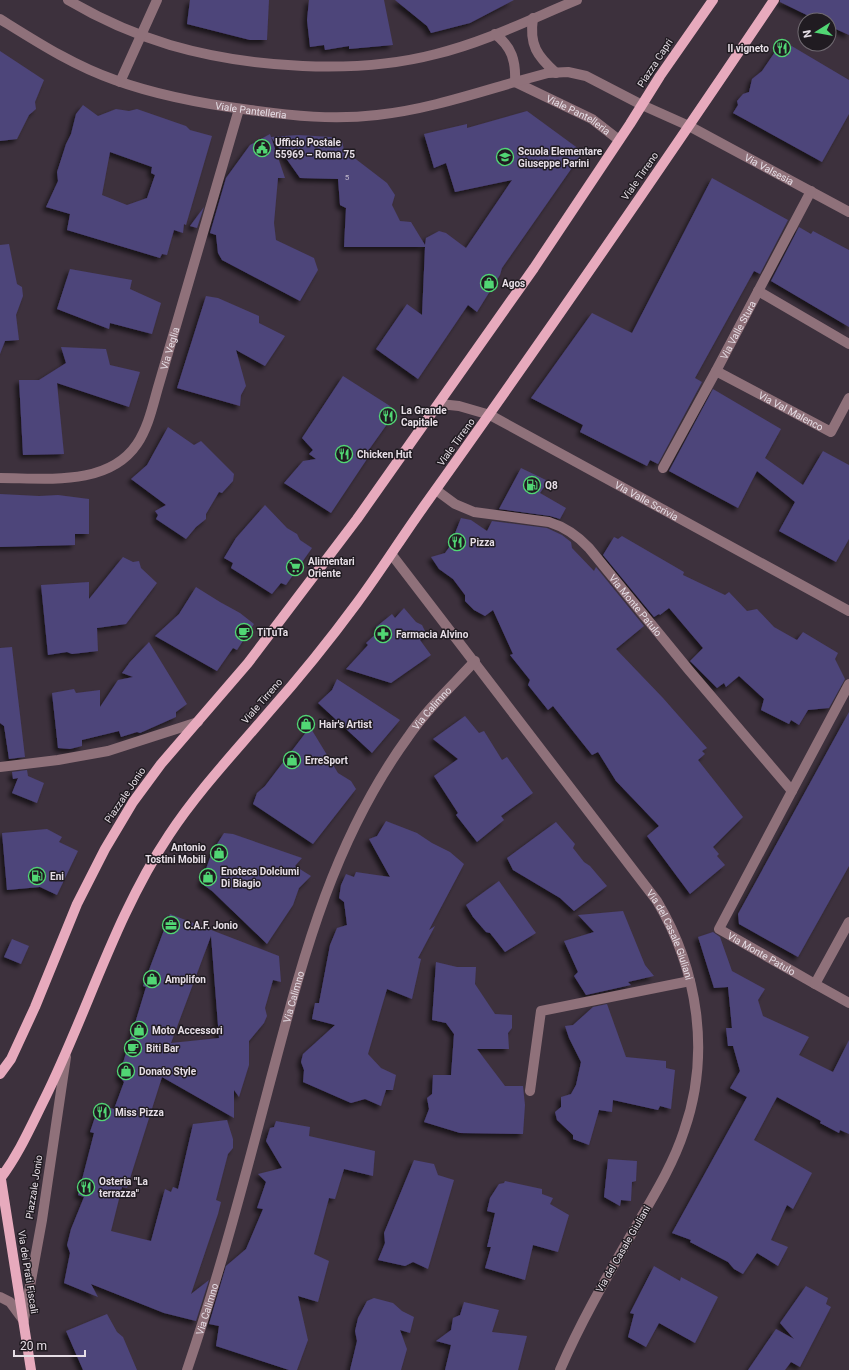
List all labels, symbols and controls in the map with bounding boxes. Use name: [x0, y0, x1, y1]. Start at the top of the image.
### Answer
north arrow: [797, 12, 837, 52]
text: N: [801, 29, 815, 39]
street label: Piazza Capri: [635, 37, 675, 89]
restaurant icon: Il vigneto: [772, 38, 792, 58]
place label: Il vigneto: [728, 43, 769, 54]
street label: Viale Pantelleria: [545, 92, 613, 137]
street label: Viale Pantelleria: [215, 100, 287, 120]
place label: Ufficio Postale 55969 – Roma 75: [275, 137, 355, 160]
public building icon: Ufficio Postale 55969 – Roma 75: [252, 138, 272, 158]
place label: Scuola Elementare Giuseppe Parini: [518, 146, 603, 169]
school or university icon: Scuola Elementare Giuseppe Parini: [495, 147, 515, 167]
street label: Viale Tirreno: [619, 150, 661, 202]
street label: Via Valsesia: [743, 151, 796, 187]
house number: 5: [345, 173, 350, 182]
shop icon: Agos: [479, 273, 499, 293]
place label: Agos: [502, 278, 525, 289]
street label: Via Valle Stura: [718, 299, 758, 361]
street label: Via Veglia: [158, 326, 181, 371]
street label: Via Val Malenco: [757, 389, 826, 433]
place label: La Grande Capitale: [401, 405, 447, 428]
restaurant icon: La Grande Capitale: [378, 406, 398, 426]
street label: Viale Tirreno: [435, 416, 477, 468]
restaurant icon: Chicken Hut: [334, 444, 354, 464]
place label: Chicken Hut: [357, 449, 412, 460]
fuel station icon: Q8: [522, 475, 542, 495]
street label: Via Valle Scrivia: [613, 479, 680, 522]
place label: Q8: [545, 480, 558, 491]
restaurant icon: Pizza: [447, 532, 467, 552]
place label: Pizza: [470, 537, 495, 548]
place label: Alimentari Oriente: [308, 556, 355, 579]
supermarket icon: Alimentari Oriente: [285, 557, 305, 577]
street label: Via Monte Patulo: [607, 572, 664, 638]
cafe icon: TiTuTa: [234, 622, 254, 642]
pharmacy icon: Farmacia Alvino: [373, 624, 393, 644]
place label: TiTuTa: [257, 627, 289, 638]
place label: Farmacia Alvino: [396, 629, 469, 640]
street label: Viale Tirreno: [240, 676, 285, 726]
street label: Via Calimno: [410, 684, 453, 732]
shop icon: Hair's Artist: [296, 714, 316, 734]
place label: Hair's Artist: [319, 719, 372, 730]
shop icon: ErreSport: [282, 750, 302, 770]
place label: ErreSport: [305, 755, 349, 766]
street label: Piazzale Jonio: [102, 765, 148, 825]
place label: Antonio Tostini Mobili: [145, 842, 206, 865]
shop icon: Antonio Tostini Mobili: [209, 843, 229, 863]
fuel station icon: Eni: [27, 866, 47, 886]
place label: Enoteca Dolciumi Di Biagio: [221, 866, 300, 889]
shop icon: Enoteca Dolciumi Di Biagio: [198, 867, 218, 887]
place label: Eni: [50, 871, 64, 882]
street label: Via del Casale Giuliani: [645, 887, 695, 981]
office icon: C.A.F. Jonio: [161, 915, 181, 935]
place label: C.A.F. Jonio: [184, 920, 238, 931]
street label: Via Monte Patulo: [726, 930, 798, 977]
shop icon: Amplifon: [142, 969, 162, 989]
street label: Via Calimno: [281, 969, 306, 1024]
place label: Amplifon: [165, 974, 206, 985]
shop icon: Moto Accessori: [129, 1020, 149, 1040]
place label: Moto Accessori: [152, 1025, 223, 1036]
cafe icon: Biti Bar: [123, 1038, 143, 1058]
place label: Biti Bar: [146, 1043, 179, 1054]
shop icon: Donato Style: [116, 1061, 136, 1081]
place label: Donato Style: [139, 1066, 197, 1077]
restaurant icon: Miss Pizza: [92, 1102, 112, 1122]
place label: Miss Pizza: [115, 1107, 164, 1118]
street label: Piazzale Jonio: [24, 1154, 45, 1220]
place label: Osteria "La terrazza": [99, 1176, 149, 1199]
restaurant icon: Osteria "La terrazza": [76, 1177, 96, 1197]
street label: Via del Casale Giuliani: [594, 1204, 652, 1294]
street label: Via dei Prati Fiscali: [16, 1229, 40, 1315]
street label: Via Calimno: [193, 1282, 220, 1336]
scale bar: [14, 1332, 85, 1358]
text: 20 m: [20, 1339, 47, 1353]

